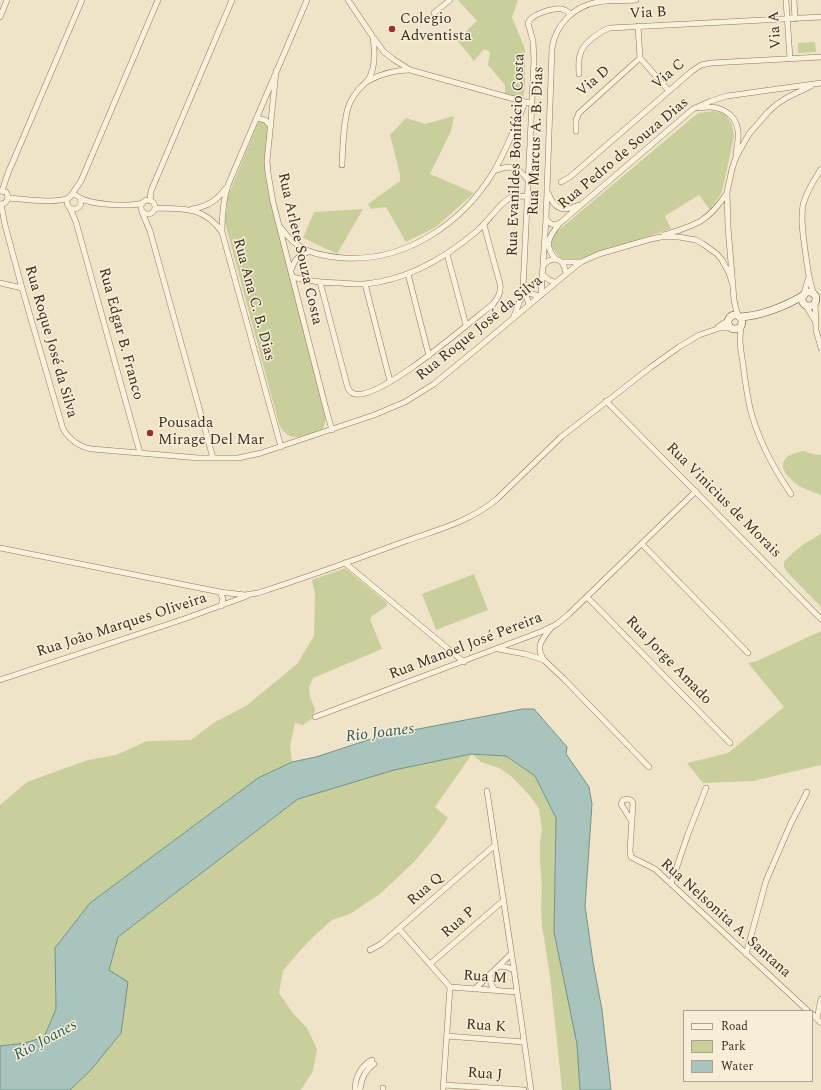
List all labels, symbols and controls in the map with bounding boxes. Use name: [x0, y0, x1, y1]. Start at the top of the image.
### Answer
street label: Via B: [629, 4, 667, 24]
street label: Via A: [766, 10, 786, 50]
place label: Colegio Adventista: [400, 11, 472, 46]
marker: Colegio Adventista: [387, 24, 397, 34]
street label: Rua Evanildes Bonifácio Costa: [504, 53, 530, 257]
street label: Via C: [649, 56, 689, 94]
street label: Via D: [574, 63, 614, 101]
street label: Rua Marcus A. B. Dias: [525, 66, 549, 216]
street label: Rua Pedro de Souza Dias: [555, 94, 693, 214]
street label: Rua Arlete Souza Costa: [273, 171, 325, 327]
street label: Rua Ana C. B. Dias: [228, 237, 278, 363]
street label: Rua Roque José da Silva: [20, 264, 80, 420]
street label: Rua Edgar B. Franco: [94, 266, 146, 402]
street label: Rua Roque José da Silva: [413, 272, 547, 386]
place label: Pousada Mirage Del Mar: [158, 415, 264, 450]
marker: Pousada Mirage Del Mar: [145, 428, 155, 438]
street label: Rua Vinicius de Morais: [662, 440, 784, 562]
street label: Rua João Marques Oliveira: [35, 590, 209, 662]
street label: Rua Manoel José Pereira: [387, 609, 545, 685]
street label: Rua Jorge Amado: [621, 613, 715, 709]
water label: Rio Joanes: [345, 720, 415, 748]
street label: Rua Nelsonita A. Santana: [656, 856, 794, 982]
street label: Rua Q: [404, 870, 448, 910]
street label: Rua P: [438, 903, 480, 943]
street label: Rua M: [463, 967, 507, 989]
legend: [683, 1010, 813, 1082]
water label: Rio Joanes: [11, 1016, 81, 1066]
street label: Rua K: [465, 1017, 507, 1037]
text: Road: [721, 1017, 748, 1036]
text: Park: [721, 1037, 746, 1056]
text: Water: [721, 1057, 753, 1076]
street label: Rua J: [467, 1065, 503, 1085]

